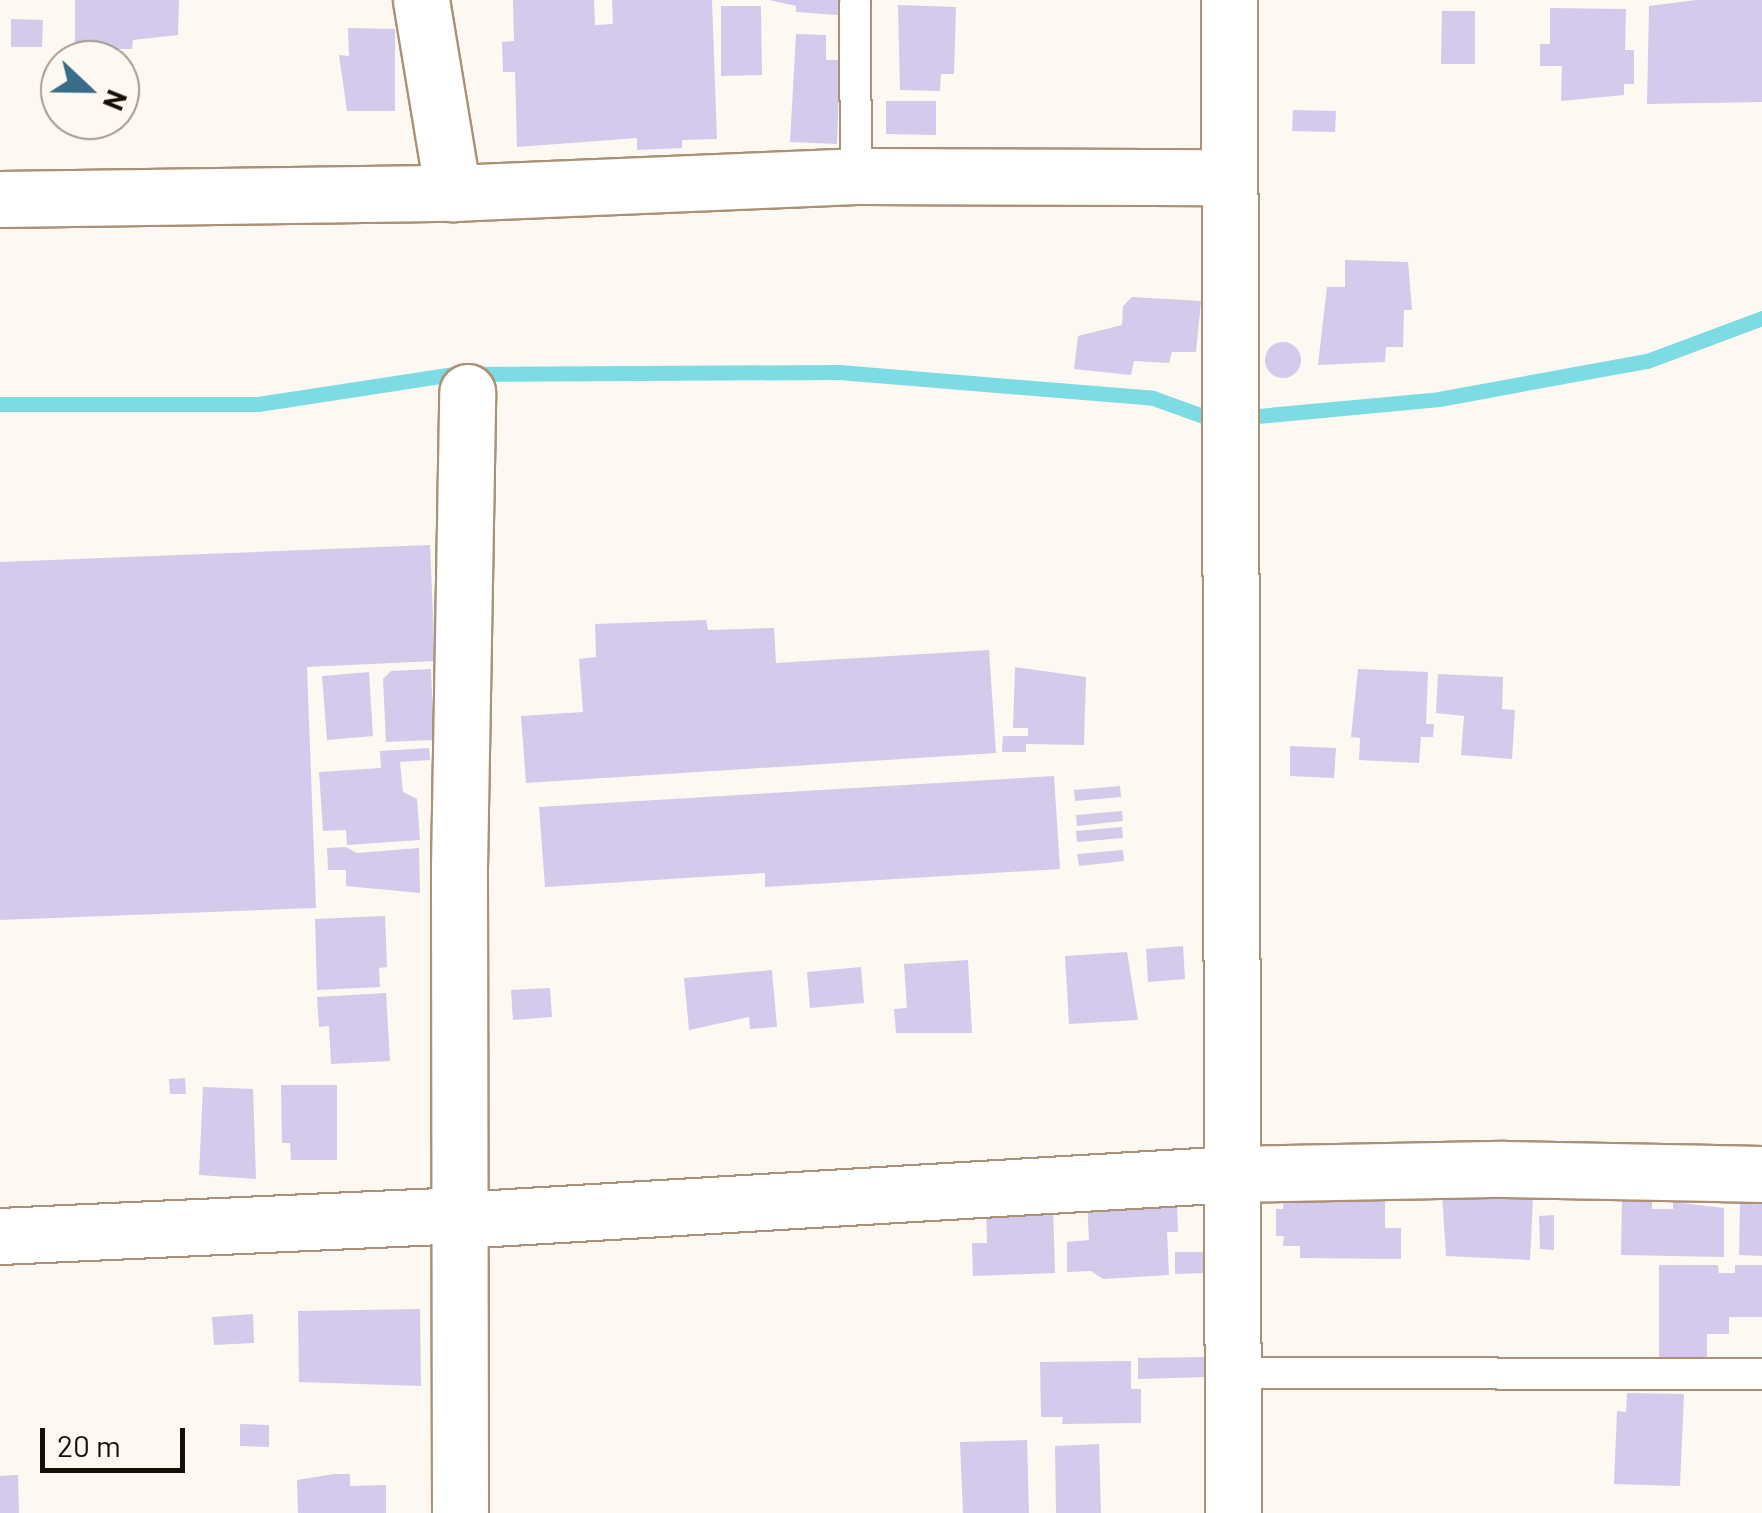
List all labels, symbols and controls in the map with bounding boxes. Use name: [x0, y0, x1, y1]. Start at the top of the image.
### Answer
north arrow: [40, 40, 140, 140]
text: N: [97, 85, 135, 115]
scale bar: [45, 1408, 190, 1470]
text: 20 m: [57, 1427, 121, 1463]

